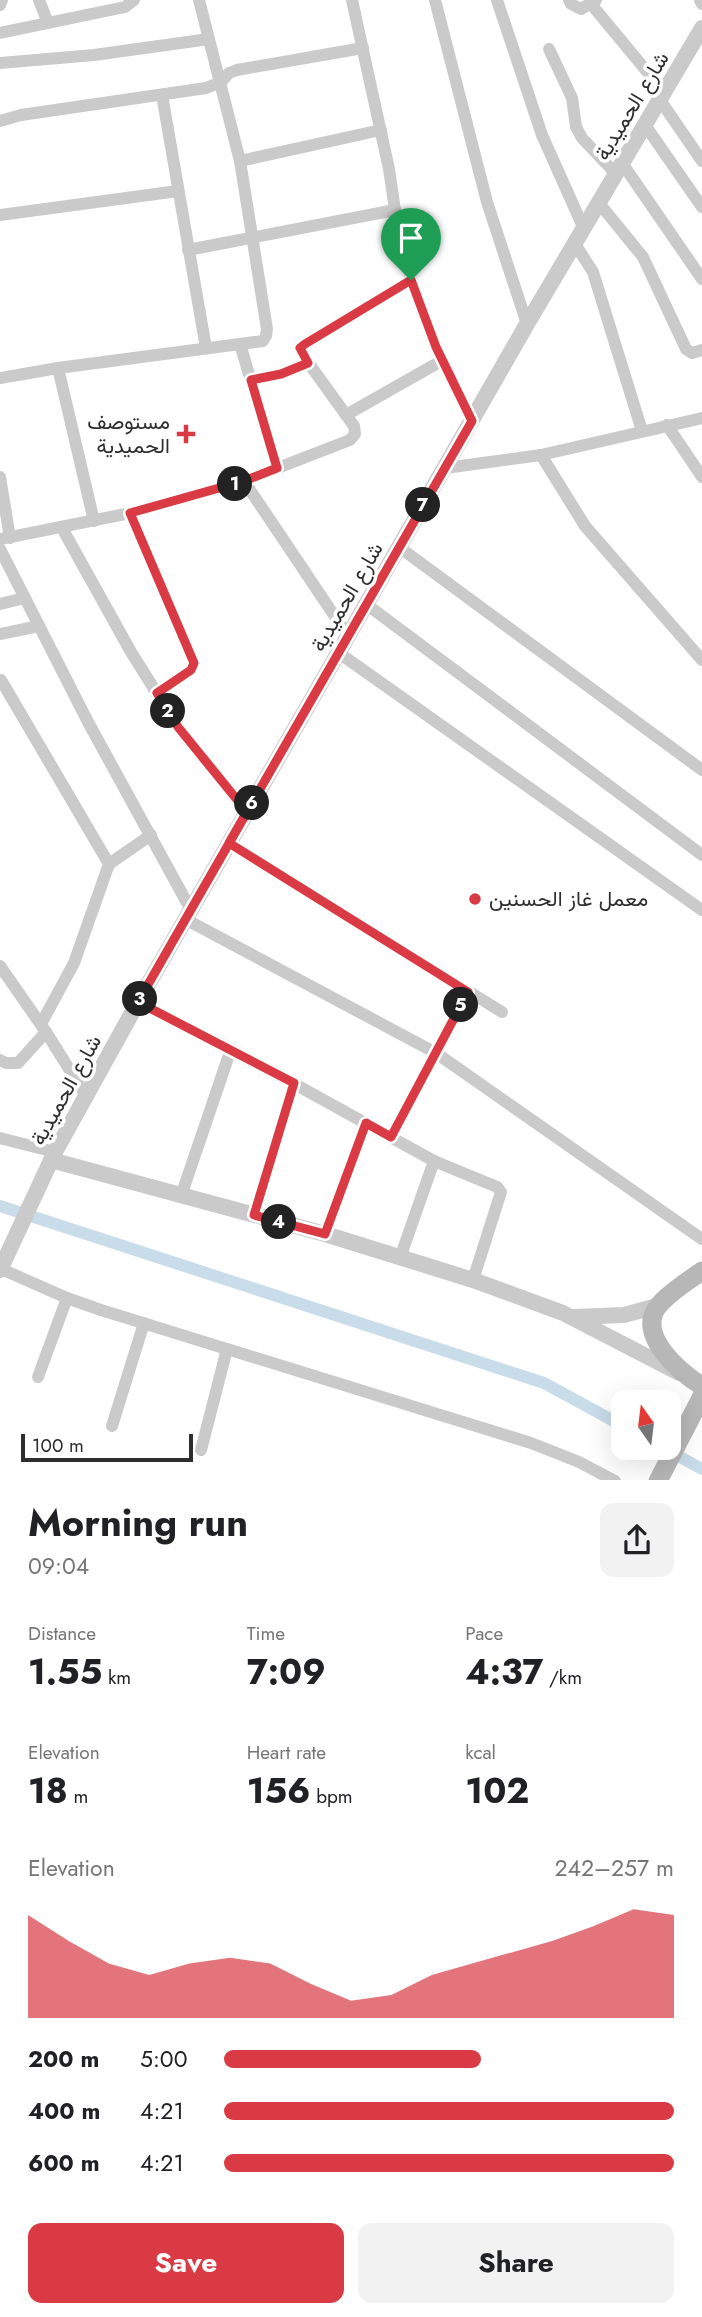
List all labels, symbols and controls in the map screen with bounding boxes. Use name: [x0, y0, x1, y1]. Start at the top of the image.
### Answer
street label: شارع الحميدية: [588, 46, 676, 166]
pin: [381, 208, 441, 280]
icon: arrive: [392, 219, 430, 257]
place label: مستوصف الحميدية: [87, 407, 170, 461]
marker: مستوصف الحميدية: [176, 424, 196, 444]
pin: 1: [218, 466, 252, 502]
text: 1: [230, 470, 239, 497]
pin: 7: [406, 488, 440, 522]
text: 7: [417, 491, 428, 518]
street label: شارع الحميدية: [304, 537, 390, 657]
pin: 2: [150, 694, 186, 728]
text: 2: [161, 697, 174, 724]
pin: 6: [234, 786, 270, 820]
text: 6: [245, 789, 258, 816]
place label: معمل غاز الحسنين: [489, 884, 648, 914]
marker: معمل غاز الحسنين: [467, 891, 483, 907]
pin: 3: [122, 982, 158, 1016]
text: 3: [134, 985, 145, 1012]
pin: 5: [444, 988, 478, 1023]
text: 5: [454, 991, 467, 1018]
street label: شارع الحميدية: [23, 1029, 109, 1151]
pin: 4: [262, 1204, 296, 1240]
text: 4: [272, 1208, 285, 1235]
north arrow: [611, 1390, 681, 1460]
map controls: [611, 1390, 681, 1460]
scale bar: [21, 1432, 192, 1463]
text: 100 m: [32, 1432, 84, 1459]
text: Morning run: [28, 1495, 248, 1550]
button: share: [600, 1503, 674, 1577]
text: 09:04: [28, 1549, 89, 1583]
text: Distance: [28, 1620, 96, 1647]
text: Time: [247, 1620, 285, 1647]
text: Pace: [465, 1620, 503, 1647]
text: 1.55: [28, 1647, 102, 1697]
text: 7:09: [247, 1647, 326, 1697]
text: 4:37: [465, 1647, 543, 1697]
text: km: [102, 1664, 131, 1691]
text: /km: [543, 1664, 582, 1691]
text: Elevation: [28, 1739, 100, 1766]
text: Heart rate: [247, 1739, 326, 1766]
text: kcal: [465, 1739, 496, 1766]
text: 18: [28, 1766, 68, 1816]
text: 156: [247, 1766, 310, 1816]
text: 102: [465, 1766, 529, 1816]
text: m: [68, 1783, 88, 1810]
text: bpm: [310, 1783, 353, 1810]
text: Elevation: [28, 1851, 115, 1885]
text: 242–257 m: [554, 1851, 674, 1885]
text: 200 m: [28, 2042, 99, 2076]
text: 5:00: [140, 2042, 187, 2076]
text: 400 m: [28, 2094, 100, 2128]
text: 4:21: [140, 2094, 184, 2128]
text: 600 m: [28, 2146, 100, 2180]
text: 4:21: [140, 2146, 184, 2180]
button: Save: [28, 2223, 344, 2303]
button: Share: [358, 2223, 674, 2303]

